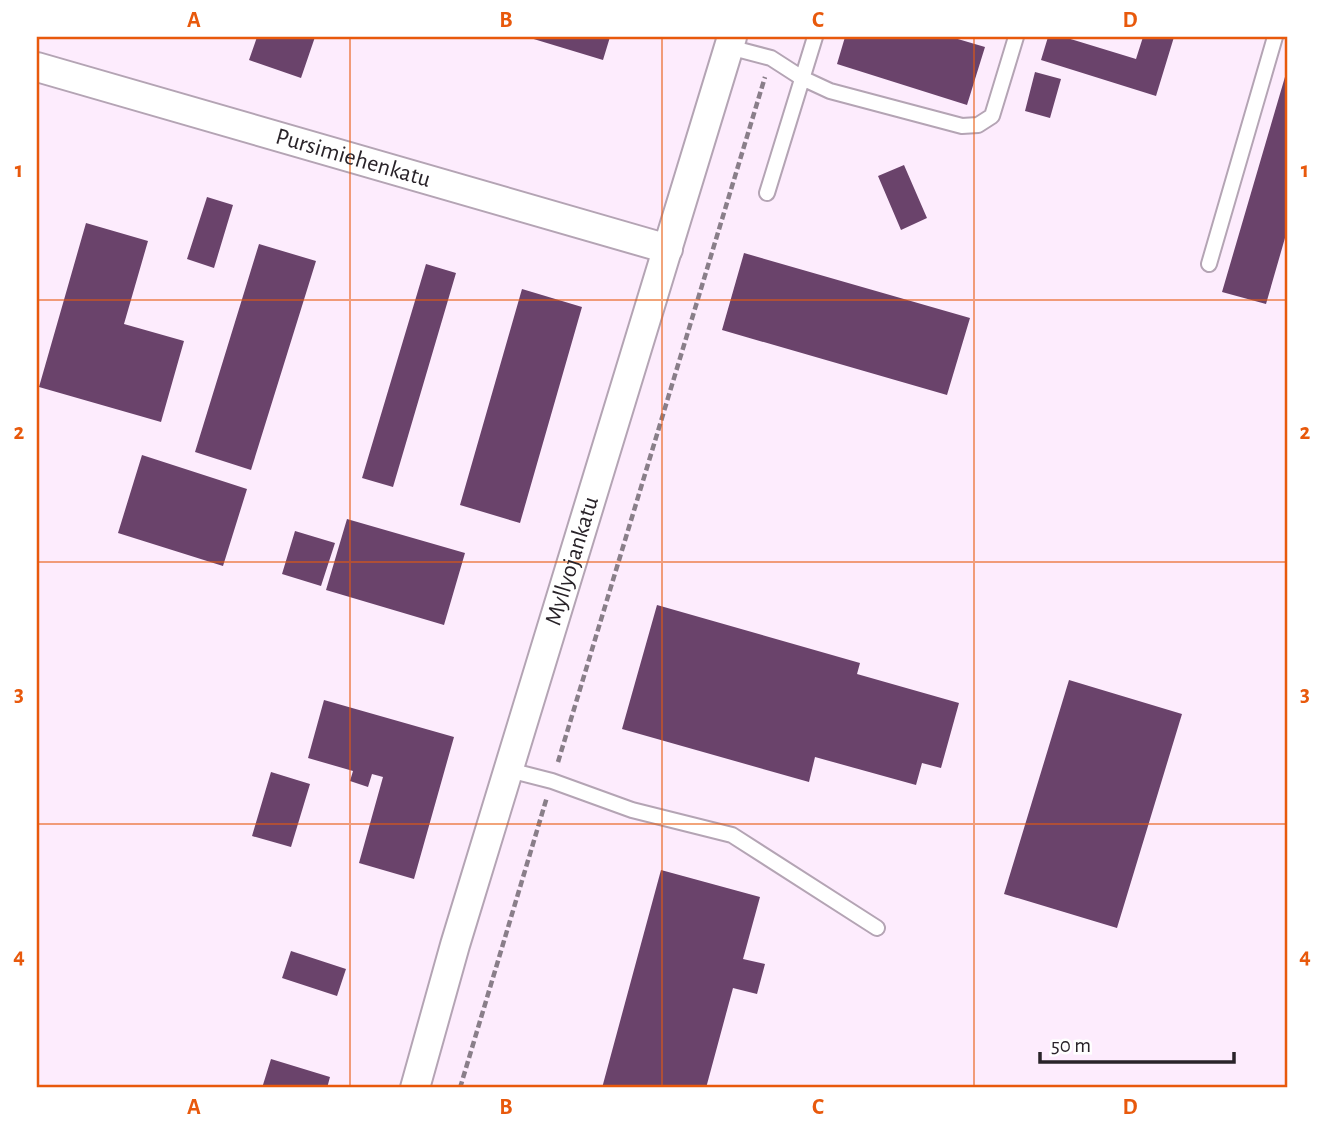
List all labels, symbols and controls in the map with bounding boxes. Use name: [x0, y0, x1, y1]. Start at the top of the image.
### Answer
text: A: [187, 9, 201, 32]
text: B: [499, 9, 513, 32]
text: C: [812, 9, 824, 32]
text: D: [1122, 9, 1138, 32]
street label: Pursimiehenkatu: [273, 124, 433, 192]
text: 1: [15, 159, 23, 182]
text: 1: [1301, 159, 1309, 182]
text: 2: [14, 421, 25, 444]
text: 2: [1300, 421, 1311, 444]
street label: Myllyojankatu: [541, 494, 603, 628]
text: 3: [14, 683, 24, 706]
text: 3: [1300, 683, 1310, 706]
text: 4: [13, 945, 25, 968]
text: 4: [1299, 945, 1311, 968]
scale bar: [1040, 1020, 1235, 1064]
text: 50 m: [1051, 1035, 1091, 1056]
text: A: [187, 1096, 201, 1119]
text: B: [499, 1096, 513, 1119]
text: C: [812, 1096, 824, 1119]
text: D: [1122, 1096, 1138, 1119]

